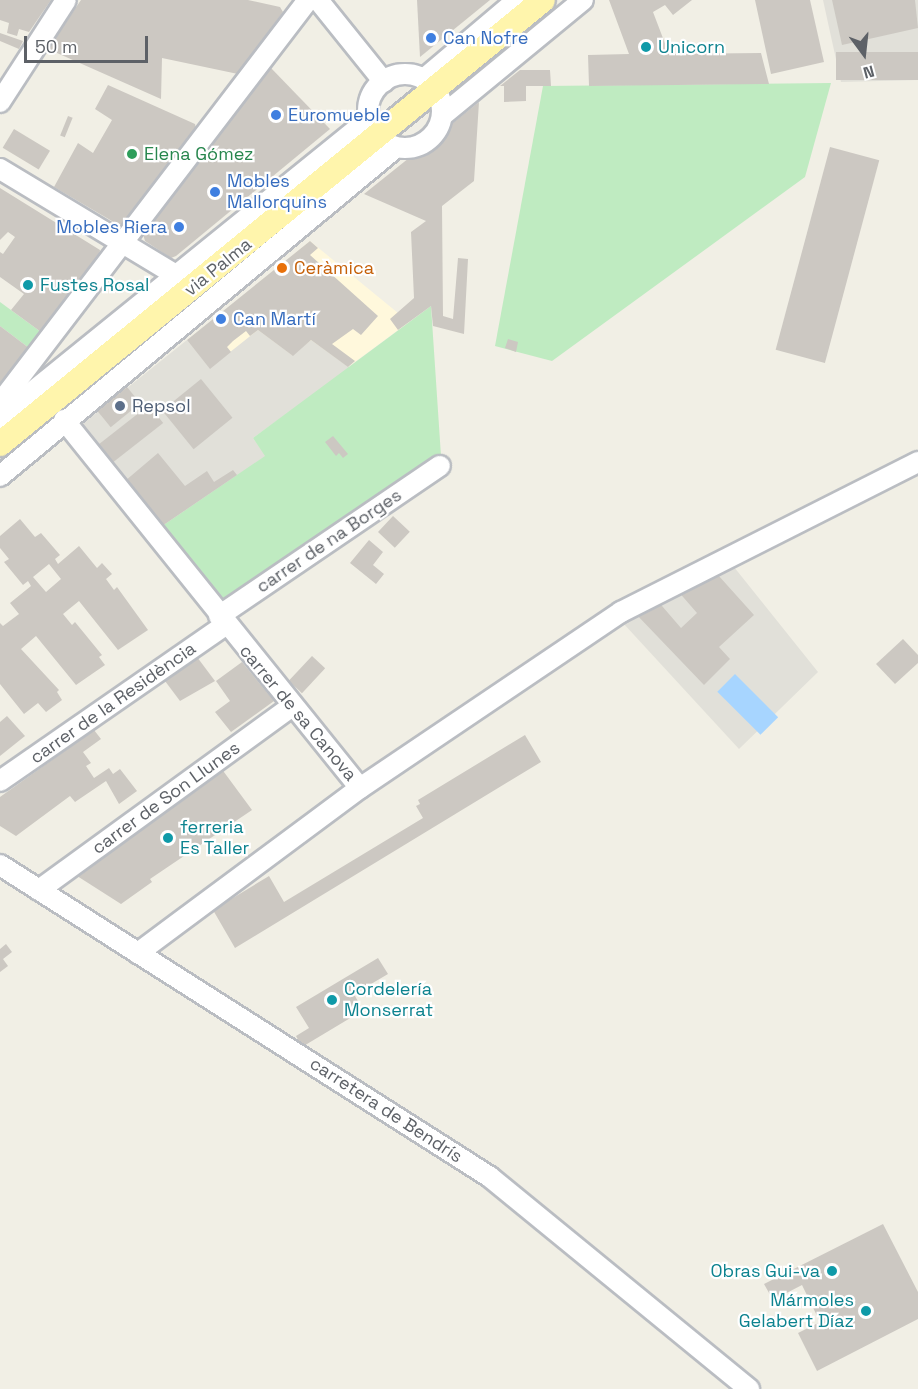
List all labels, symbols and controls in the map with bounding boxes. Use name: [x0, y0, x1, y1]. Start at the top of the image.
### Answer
scale bar: [27, 24, 152, 62]
north arrow: [834, 24, 894, 84]
place label: Can Nofre: [443, 27, 528, 49]
marker: Can Nofre: [424, 31, 438, 45]
text: 50 m: [35, 35, 77, 58]
place label: Unicorn: [658, 36, 725, 58]
marker: Unicorn: [639, 40, 653, 54]
text: N: [861, 60, 877, 83]
place label: Euromueble: [288, 104, 390, 126]
marker: Euromueble: [269, 108, 283, 122]
place label: Elena Gómez: [144, 143, 253, 165]
marker: Elena Gómez: [125, 147, 139, 161]
place label: Mobles Mallorquins: [227, 171, 327, 213]
marker: Mobles Mallorquins: [208, 185, 222, 199]
place label: Mobles Riera: [56, 216, 167, 238]
marker: Mobles Riera: [172, 220, 186, 234]
street label: via Palma: [180, 233, 256, 301]
place label: Ceràmica: [294, 257, 374, 279]
marker: Ceràmica: [275, 261, 289, 275]
place label: Fustes Rosal: [40, 274, 149, 296]
marker: Fustes Rosal: [21, 278, 35, 292]
place label: Can Martí: [233, 308, 316, 330]
marker: Can Martí: [214, 312, 228, 326]
place label: Repsol: [132, 395, 191, 417]
marker: Repsol: [113, 399, 127, 413]
street label: carrer de na Borges: [252, 484, 406, 598]
street label: carrer de la Residència: [26, 638, 200, 768]
street label: carrer de sa Canova: [235, 640, 361, 786]
street label: carrer de Son Llunes: [88, 737, 244, 859]
place label: ferreria Es Taller: [180, 817, 250, 860]
marker: ferreria Es Taller: [161, 831, 175, 845]
place label: Cordelería Monserrat: [344, 979, 433, 1022]
marker: Cordelería Monserrat: [325, 993, 339, 1007]
street label: carretera de Bendrís: [306, 1053, 466, 1167]
place label: Obras Gui-va: [711, 1260, 820, 1282]
marker: Obras Gui-va: [825, 1264, 839, 1278]
place label: Mármoles Gelabert Díaz: [739, 1290, 854, 1332]
marker: Mármoles Gelabert Díaz: [859, 1304, 873, 1318]

